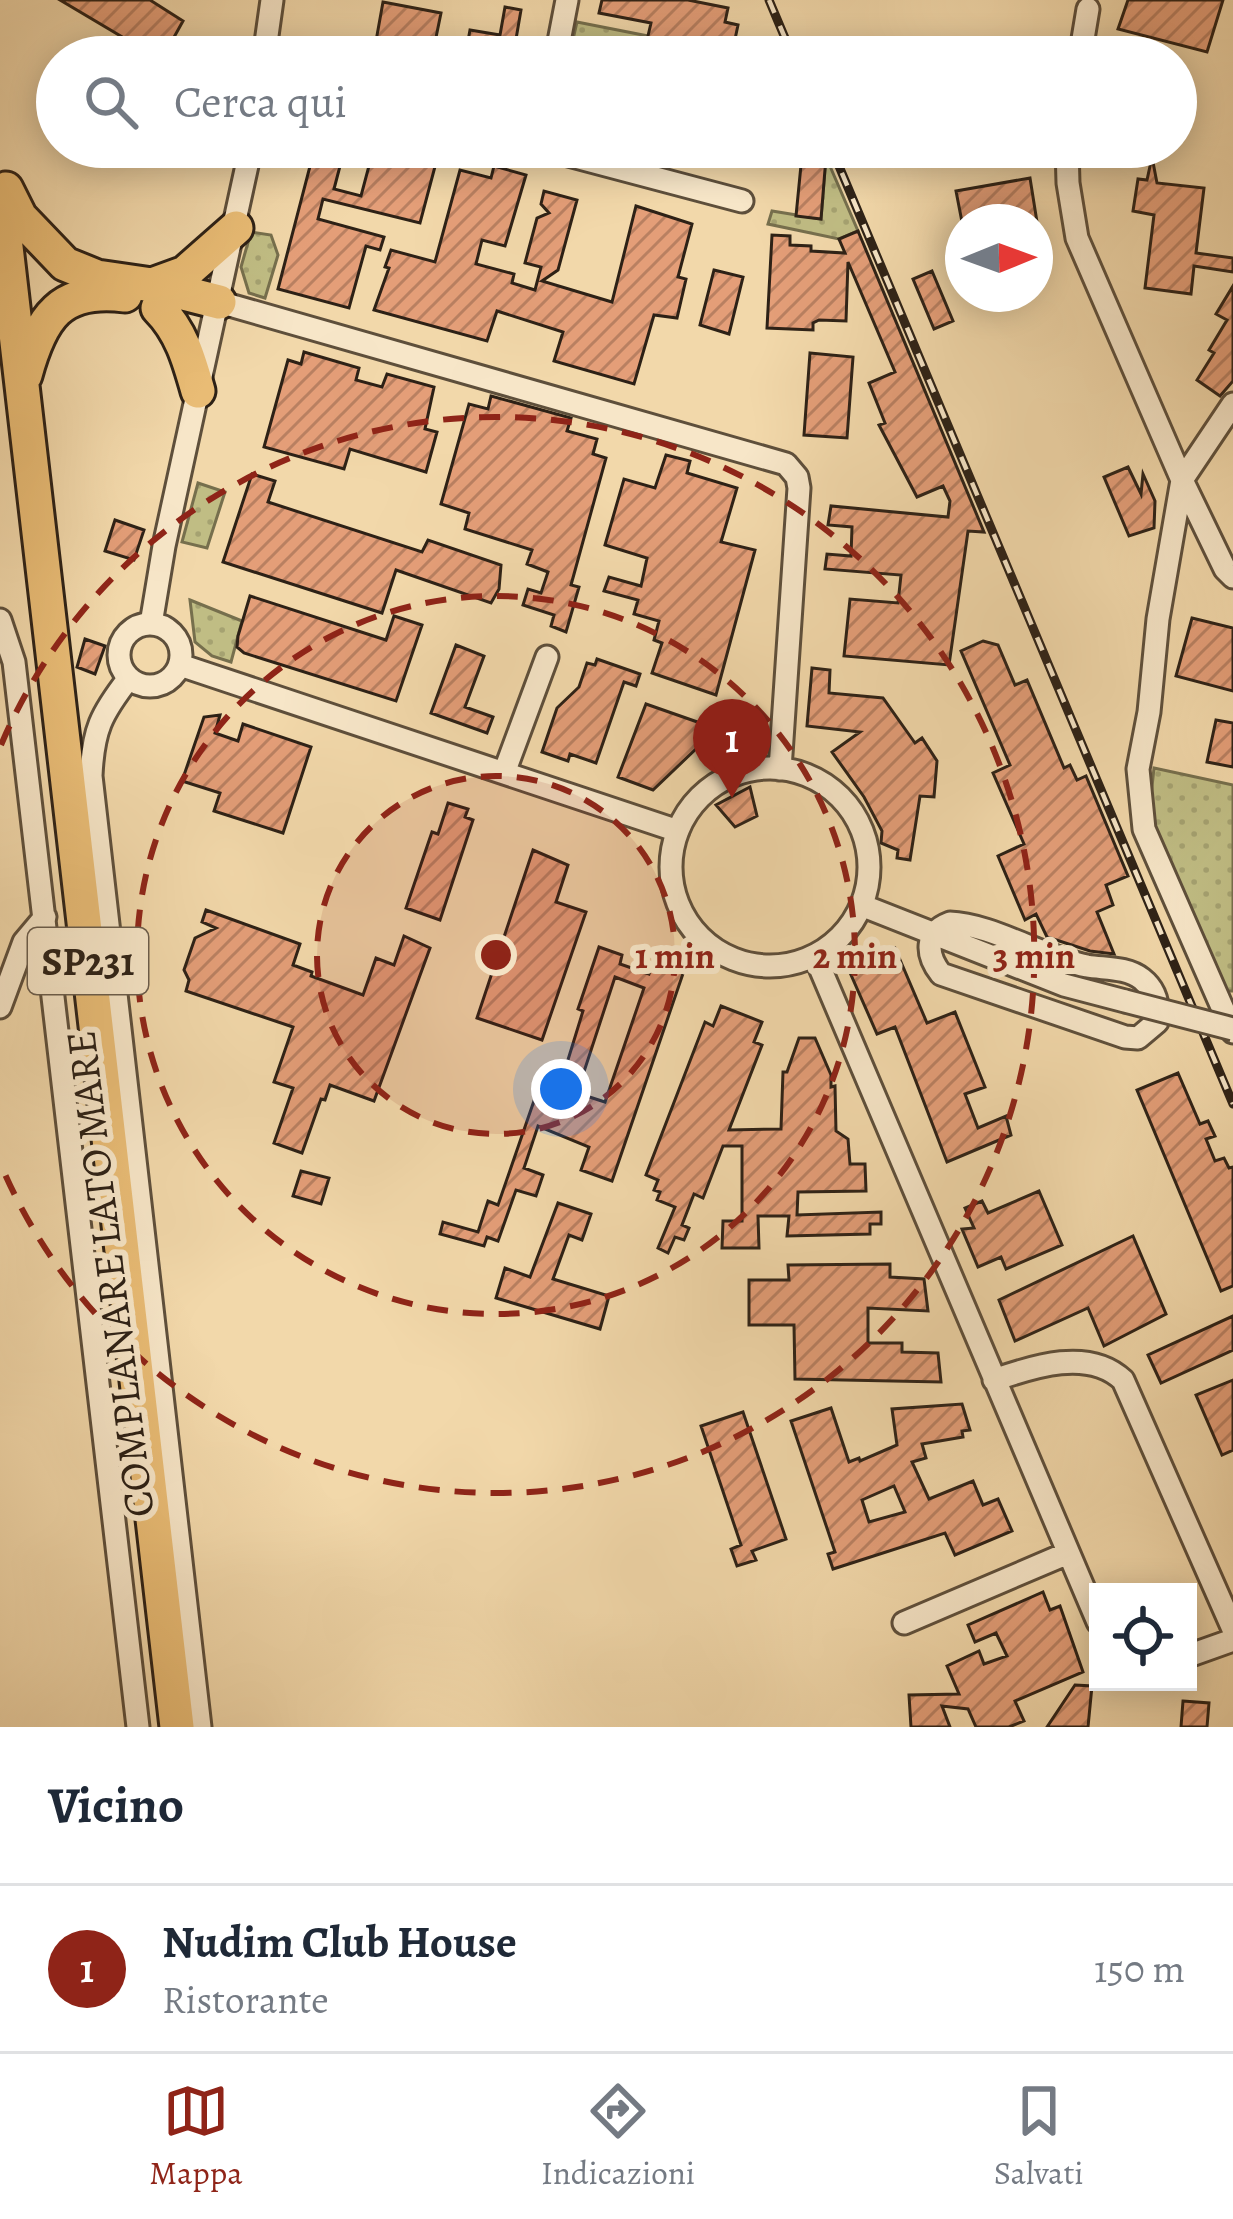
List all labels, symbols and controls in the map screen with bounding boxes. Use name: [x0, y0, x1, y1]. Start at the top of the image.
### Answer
search box: [36, 36, 1197, 168]
icon: search: [78, 69, 144, 135]
text: Cerca qui: [174, 71, 347, 133]
north arrow: [945, 204, 1053, 312]
pin: 1: [693, 699, 771, 798]
road number: SP231: [28, 928, 148, 994]
text: 1 min: [635, 931, 715, 980]
text: 2 min: [813, 931, 897, 980]
text: 3 min: [993, 931, 1075, 980]
centre of rings: [475, 934, 517, 976]
street label: COMPLANARE LATO MARE: [51, 1027, 168, 1520]
your location: [531, 1059, 591, 1119]
map controls: [1089, 1583, 1197, 1691]
button: locate: [1089, 1583, 1197, 1691]
text: Vicino: [48, 1770, 184, 1840]
text: Nudim Club House: [162, 1911, 517, 1973]
text: 1: [80, 1942, 94, 1995]
text: 150 m: [1094, 1942, 1185, 1995]
text: Ristorante: [162, 1973, 329, 2026]
tab: Mappa: [149, 2078, 243, 2195]
tab: Indicazioni: [541, 2078, 695, 2195]
tab: Salvati: [994, 2078, 1084, 2195]

